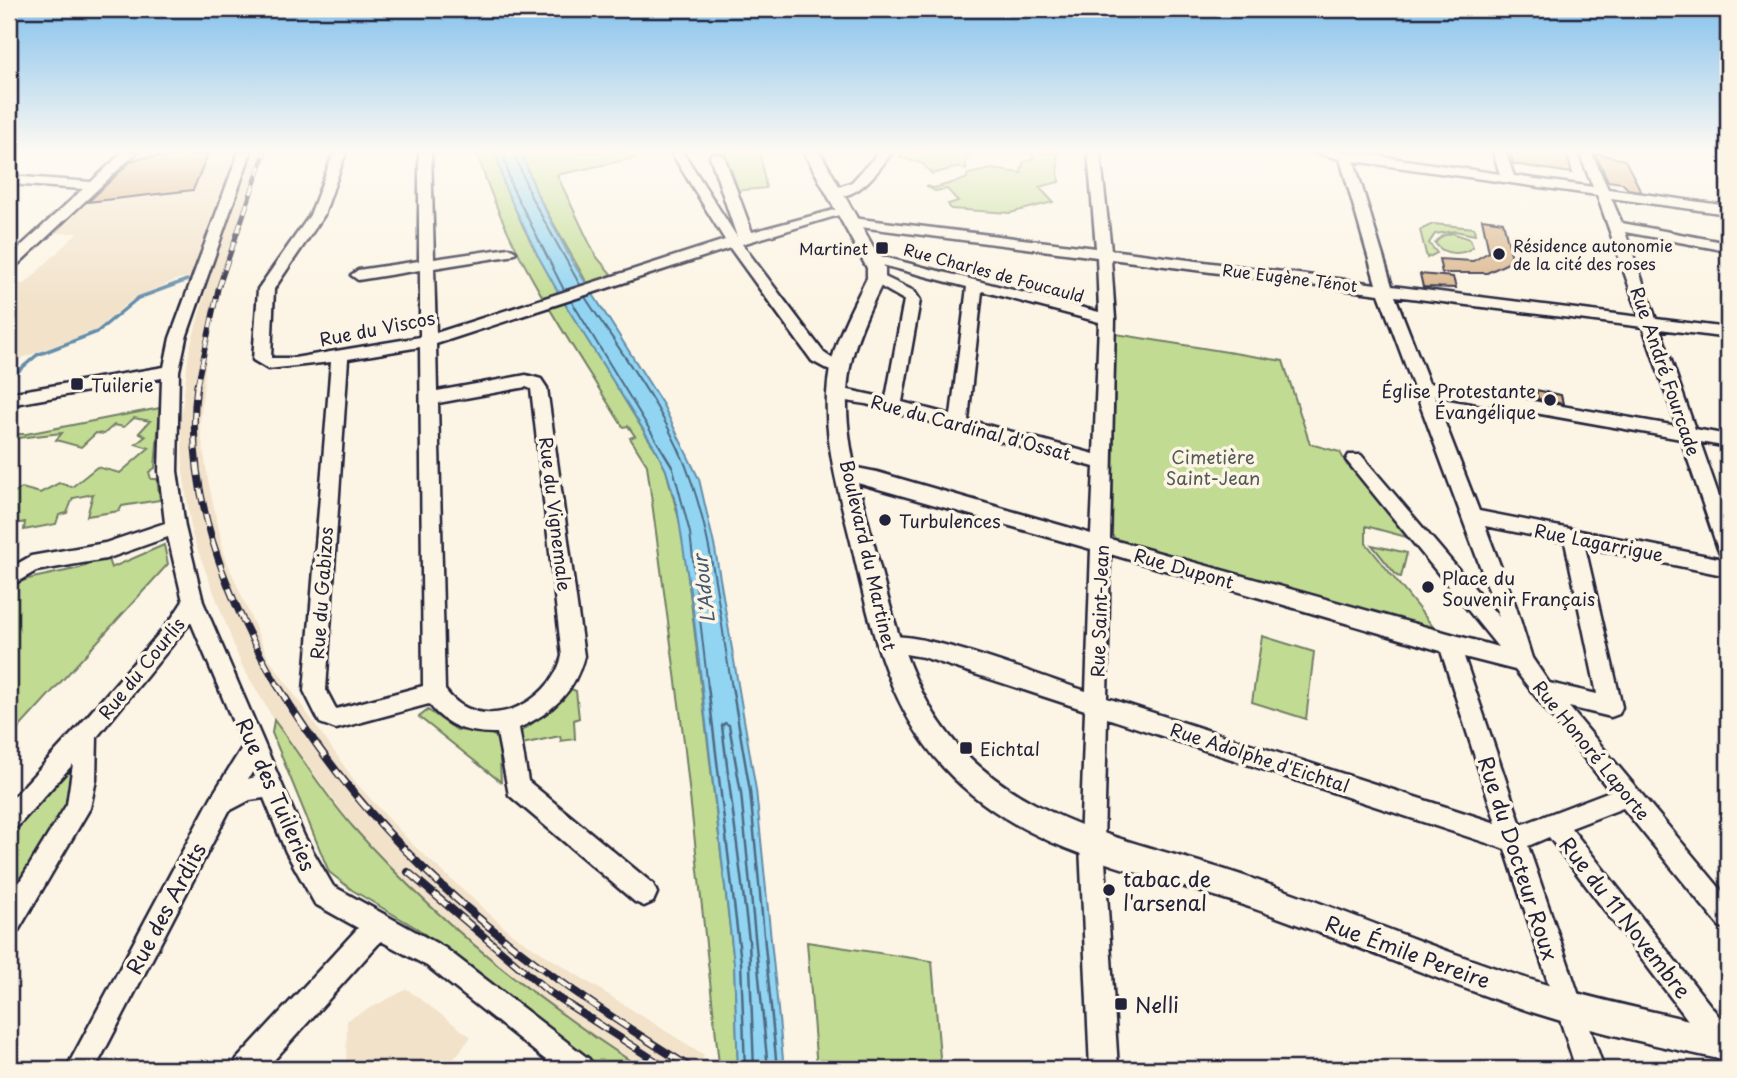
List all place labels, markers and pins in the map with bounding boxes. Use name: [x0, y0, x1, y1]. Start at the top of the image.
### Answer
place label: Résidence autonomie de la cité des roses: [1513, 233, 1673, 275]
place label: Martinet: [799, 236, 868, 260]
marker: Martinet: [874, 240, 890, 256]
marker: Résidence autonomie de la cité des roses: [1491, 246, 1507, 262]
place label: Tuilerie: [91, 371, 153, 398]
marker: Tuilerie: [69, 376, 85, 392]
place label: Église Protestante Évangélique: [1381, 377, 1536, 425]
marker: Église Protestante Évangélique: [1542, 392, 1558, 408]
place label: Turbulences: [899, 507, 1001, 534]
marker: Turbulences: [877, 512, 893, 528]
place label: Place du Souvenir Français: [1442, 564, 1595, 612]
marker: Place du Souvenir Français: [1420, 579, 1436, 595]
place label: Eichtal: [980, 735, 1040, 762]
marker: Eichtal: [958, 740, 974, 756]
place label: tabac de l'arsenal: [1123, 862, 1211, 918]
marker: tabac de l'arsenal: [1101, 882, 1117, 898]
place label: Nelli: [1135, 988, 1179, 1020]
marker: Nelli: [1113, 996, 1129, 1012]

